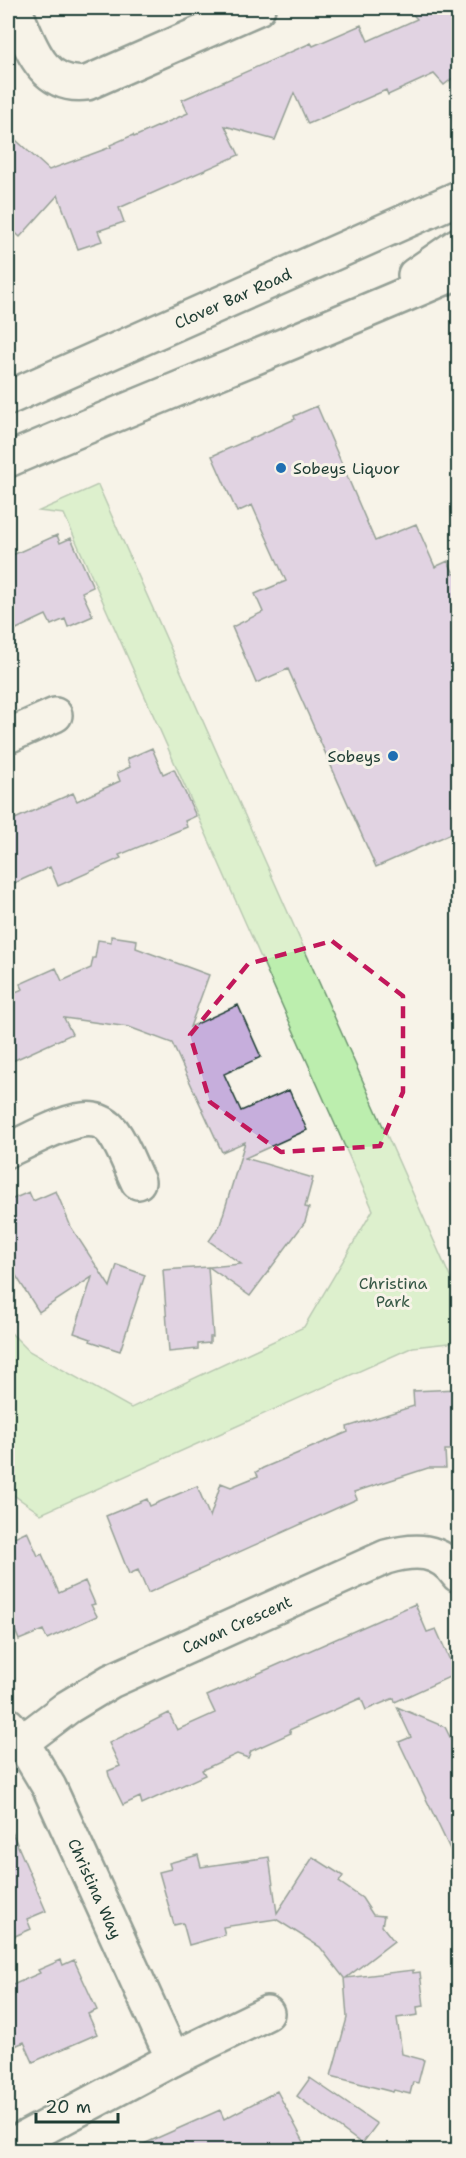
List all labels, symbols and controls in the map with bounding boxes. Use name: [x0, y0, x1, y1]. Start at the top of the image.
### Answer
street label: Clover Bar Road: [171, 263, 295, 334]
place label: Sobeys Liquor: [293, 458, 400, 479]
marker: Sobeys Liquor: [274, 461, 288, 475]
place label: Sobeys: [328, 746, 381, 767]
marker: Sobeys: [386, 749, 400, 763]
park label: Christina Park: [359, 1273, 427, 1312]
street label: Cavan Crescent: [179, 1591, 295, 1659]
street label: Christina Way: [63, 1835, 127, 1942]
scale bar: [36, 2086, 118, 2124]
text: 20 m: [45, 2095, 91, 2119]

